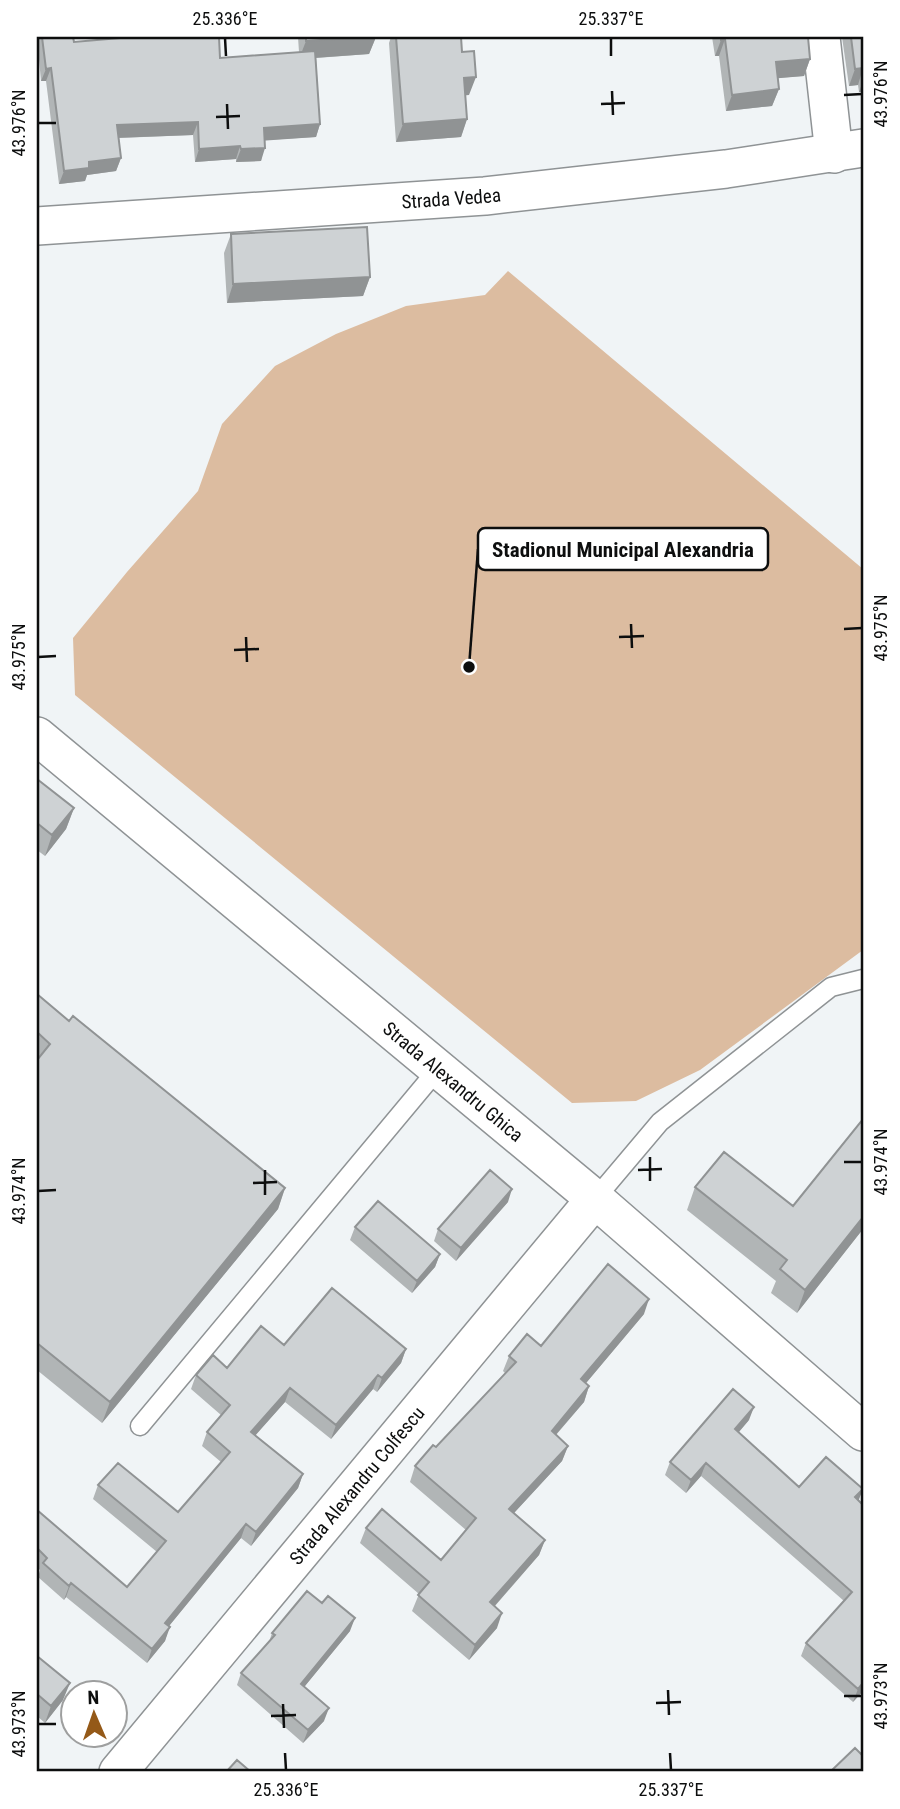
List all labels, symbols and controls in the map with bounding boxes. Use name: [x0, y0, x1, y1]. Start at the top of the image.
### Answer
text: 25.336°E: [193, 8, 257, 29]
text: 25.337°E: [579, 8, 643, 29]
text: 43.976°N: [870, 60, 891, 128]
text: 43.976°N: [8, 89, 29, 157]
street label: Strada Vedea: [401, 183, 502, 213]
callout: Stadionul Municipal Alexandria: [478, 528, 768, 570]
text: Stadionul Municipal Alexandria: [492, 538, 754, 562]
text: 43.975°N: [870, 594, 891, 662]
text: 43.975°N: [8, 623, 29, 691]
street label: Strada Alexandru Ghica: [379, 1017, 528, 1146]
text: 43.974°N: [870, 1128, 891, 1196]
text: 43.974°N: [8, 1157, 29, 1225]
street label: Strada Alexandru Colfescu: [284, 1402, 429, 1569]
text: 43.973°N: [870, 1662, 891, 1730]
north arrow: [60, 1680, 130, 1750]
text: N: [87, 1686, 100, 1709]
text: 43.973°N: [8, 1690, 29, 1758]
text: 25.336°E: [254, 1779, 318, 1800]
text: 25.337°E: [639, 1779, 703, 1800]

